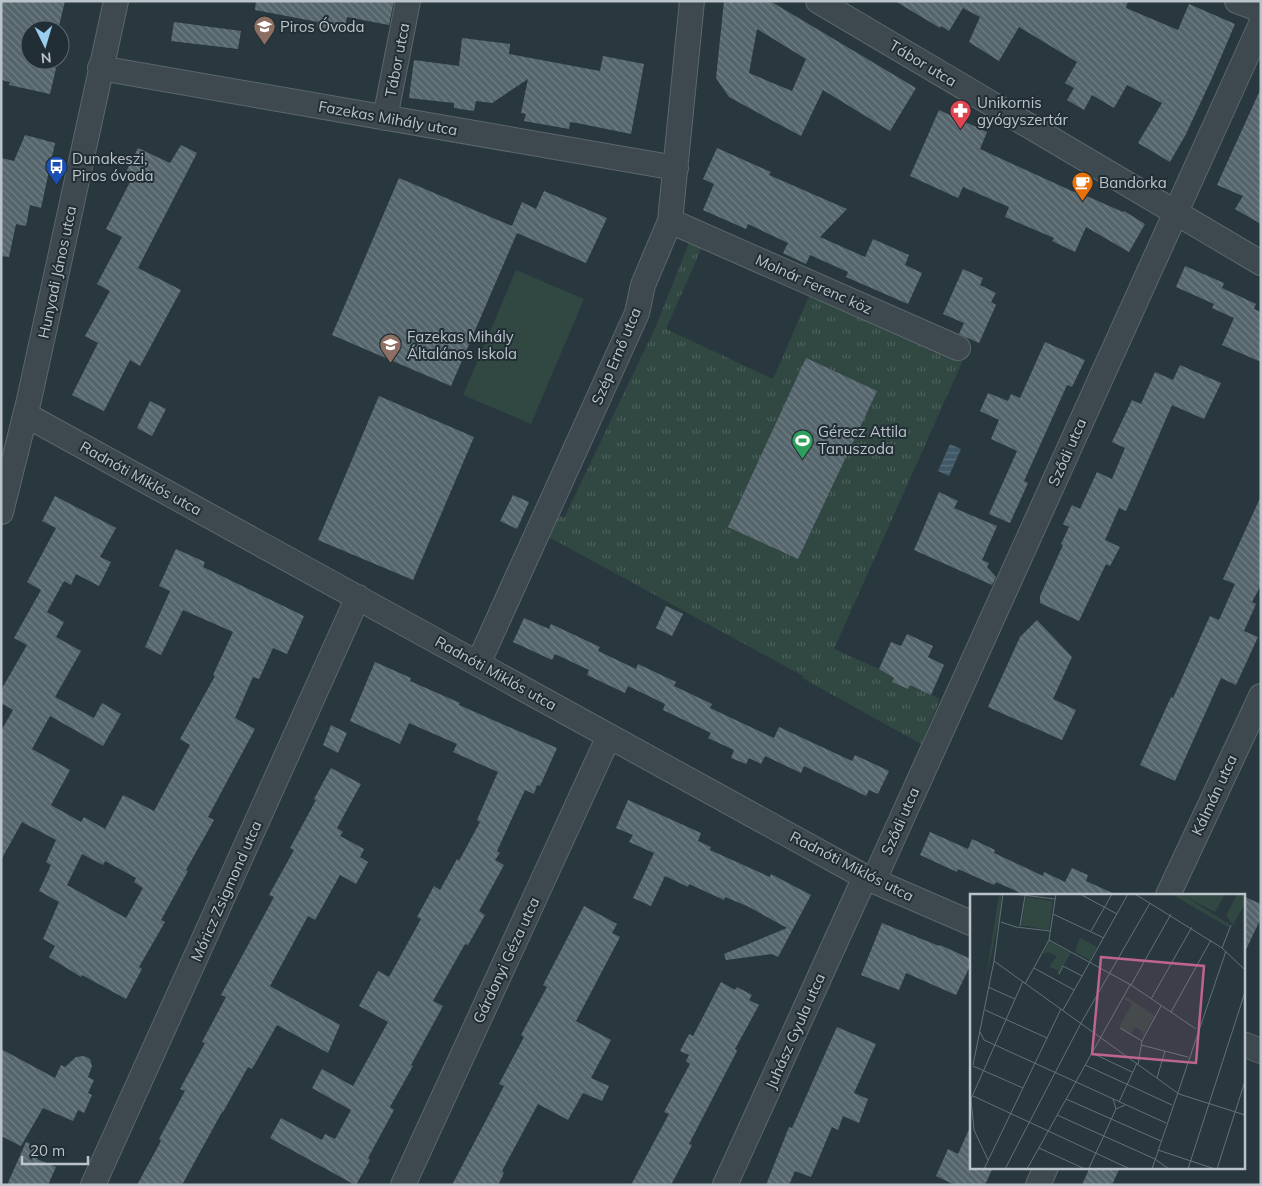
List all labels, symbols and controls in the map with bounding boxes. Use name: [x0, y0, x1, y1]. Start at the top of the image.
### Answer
school or university icon: Piros Óvoda: [252, 14, 276, 45]
place label: Piros Óvoda: [280, 17, 365, 36]
north arrow: [20, 20, 70, 70]
street label: Tábor utca: [381, 21, 413, 99]
street label: Tábor utca: [886, 35, 960, 91]
text: N: [40, 49, 52, 67]
place label: Unikornis gyógyszertár: [977, 93, 1069, 129]
street label: Fazekas Mihály utca: [317, 96, 459, 140]
pharmacy icon: Unikornis gyógyszertár: [949, 99, 973, 130]
place label: Dunakeszi, Piros óvoda: [72, 149, 153, 185]
bus stop icon: Dunakeszi, Piros óvoda: [44, 155, 68, 186]
cafe icon: Bandorka: [1071, 170, 1095, 201]
place label: Bandorka: [1099, 173, 1167, 192]
street label: Hunyadi János utca: [34, 204, 80, 340]
street label: Molnár Ferenc köz: [753, 250, 876, 318]
street label: Szép Ernő utca: [587, 305, 645, 407]
place label: Fazekas Mihály Általános Iskola: [407, 327, 517, 363]
school or university icon: Fazekas Mihály Általános Iskola: [379, 333, 403, 364]
street label: Sződi utca: [1044, 415, 1090, 489]
place label: Gérecz Attila Tanuszoda: [818, 422, 907, 458]
sports icon: Gérecz Attila Tanuszoda: [790, 428, 814, 459]
street label: Radnóti Miklós utca: [77, 437, 205, 519]
street label: Radnóti Miklós utca: [432, 632, 560, 714]
street label: Kálmán utca: [1187, 751, 1241, 839]
street label: Sződi utca: [877, 784, 923, 858]
street label: Móricz Zsigmond utca: [186, 818, 266, 964]
street label: Radnóti Miklós utca: [787, 827, 917, 905]
street label: Gárdonyi Géza utca: [468, 894, 544, 1026]
inset map: [970, 894, 1244, 1168]
street label: Juhász Gyula utca: [761, 970, 829, 1092]
scale bar: [22, 1134, 89, 1166]
text: 20 m: [30, 1141, 65, 1160]

